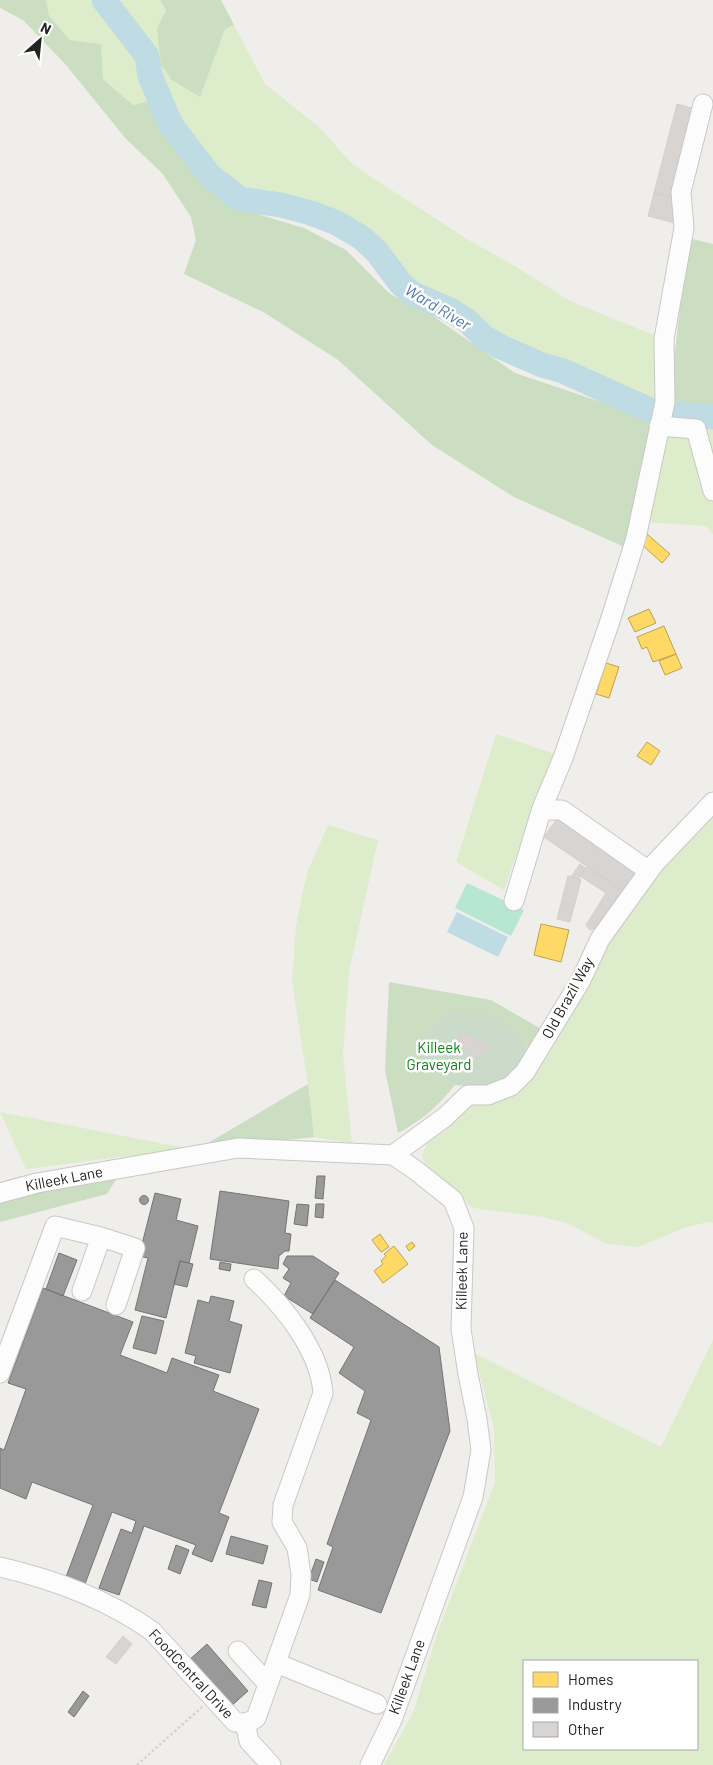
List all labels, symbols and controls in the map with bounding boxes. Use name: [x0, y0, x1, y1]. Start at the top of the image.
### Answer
north arrow: [15, 15, 65, 65]
text: N: [38, 18, 54, 38]
water label: Ward River: [402, 280, 476, 334]
street label: Old Brazil Way: [537, 954, 597, 1041]
park label: Killeek Graveyard: [407, 1038, 471, 1073]
street label: Killeek Lane: [24, 1162, 104, 1194]
street label: Killeek Lane: [451, 1232, 471, 1310]
street label: FoodCentral Drive: [146, 1625, 238, 1722]
street label: Killeek Lane: [384, 1637, 428, 1717]
legend: [523, 1660, 698, 1750]
text: Homes: [568, 1670, 613, 1688]
text: Industry: [568, 1695, 622, 1713]
text: Other: [568, 1720, 605, 1738]

